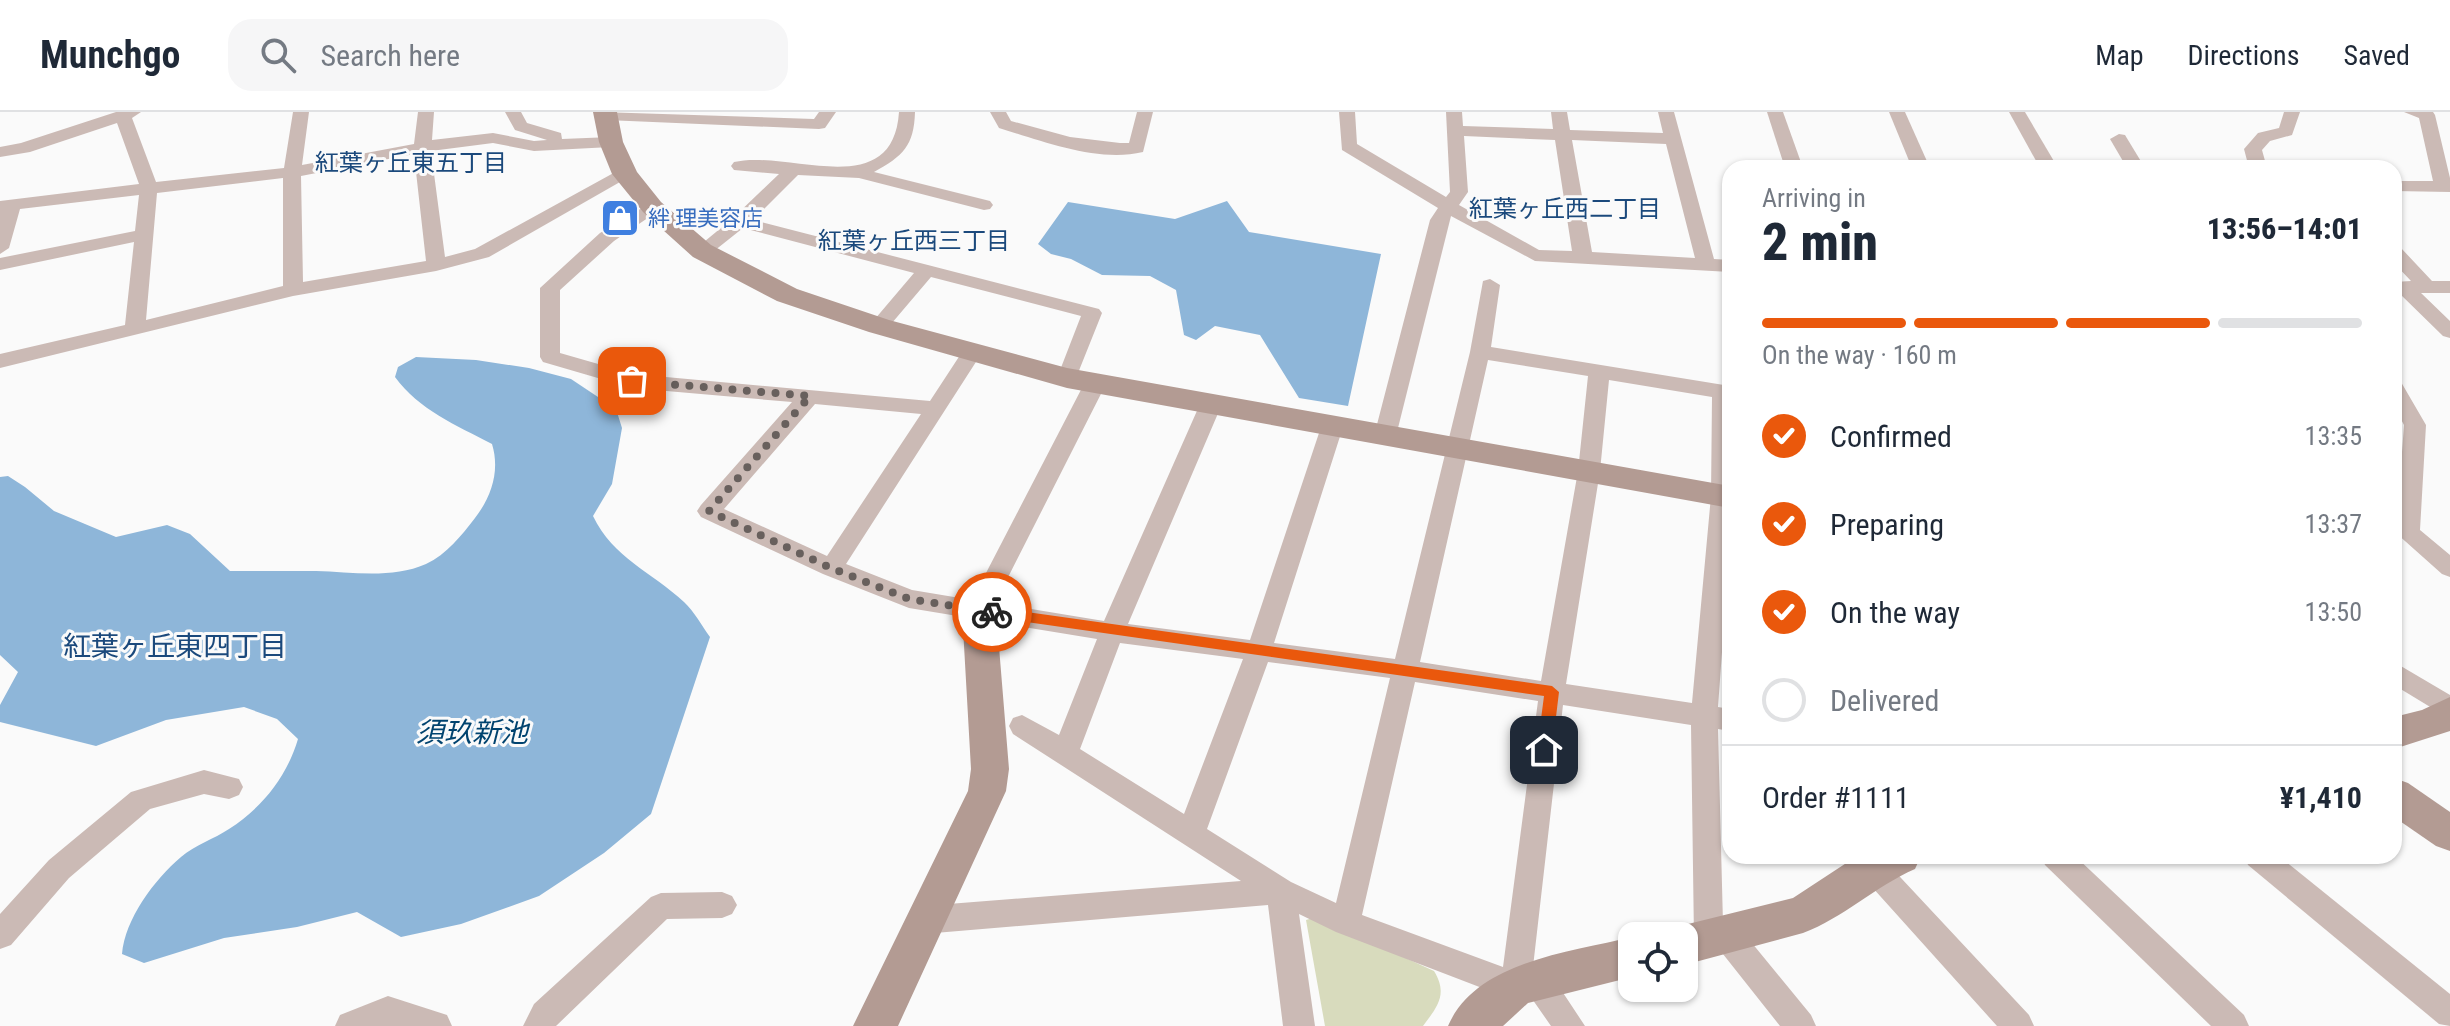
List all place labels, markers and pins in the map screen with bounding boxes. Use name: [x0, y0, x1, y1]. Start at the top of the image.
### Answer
shop icon: 絆 理美容店: [599, 197, 641, 239]
place label: 絆 理美容店: [648, 206, 763, 231]
pin: [598, 347, 666, 415]
pin: [1510, 716, 1578, 784]

